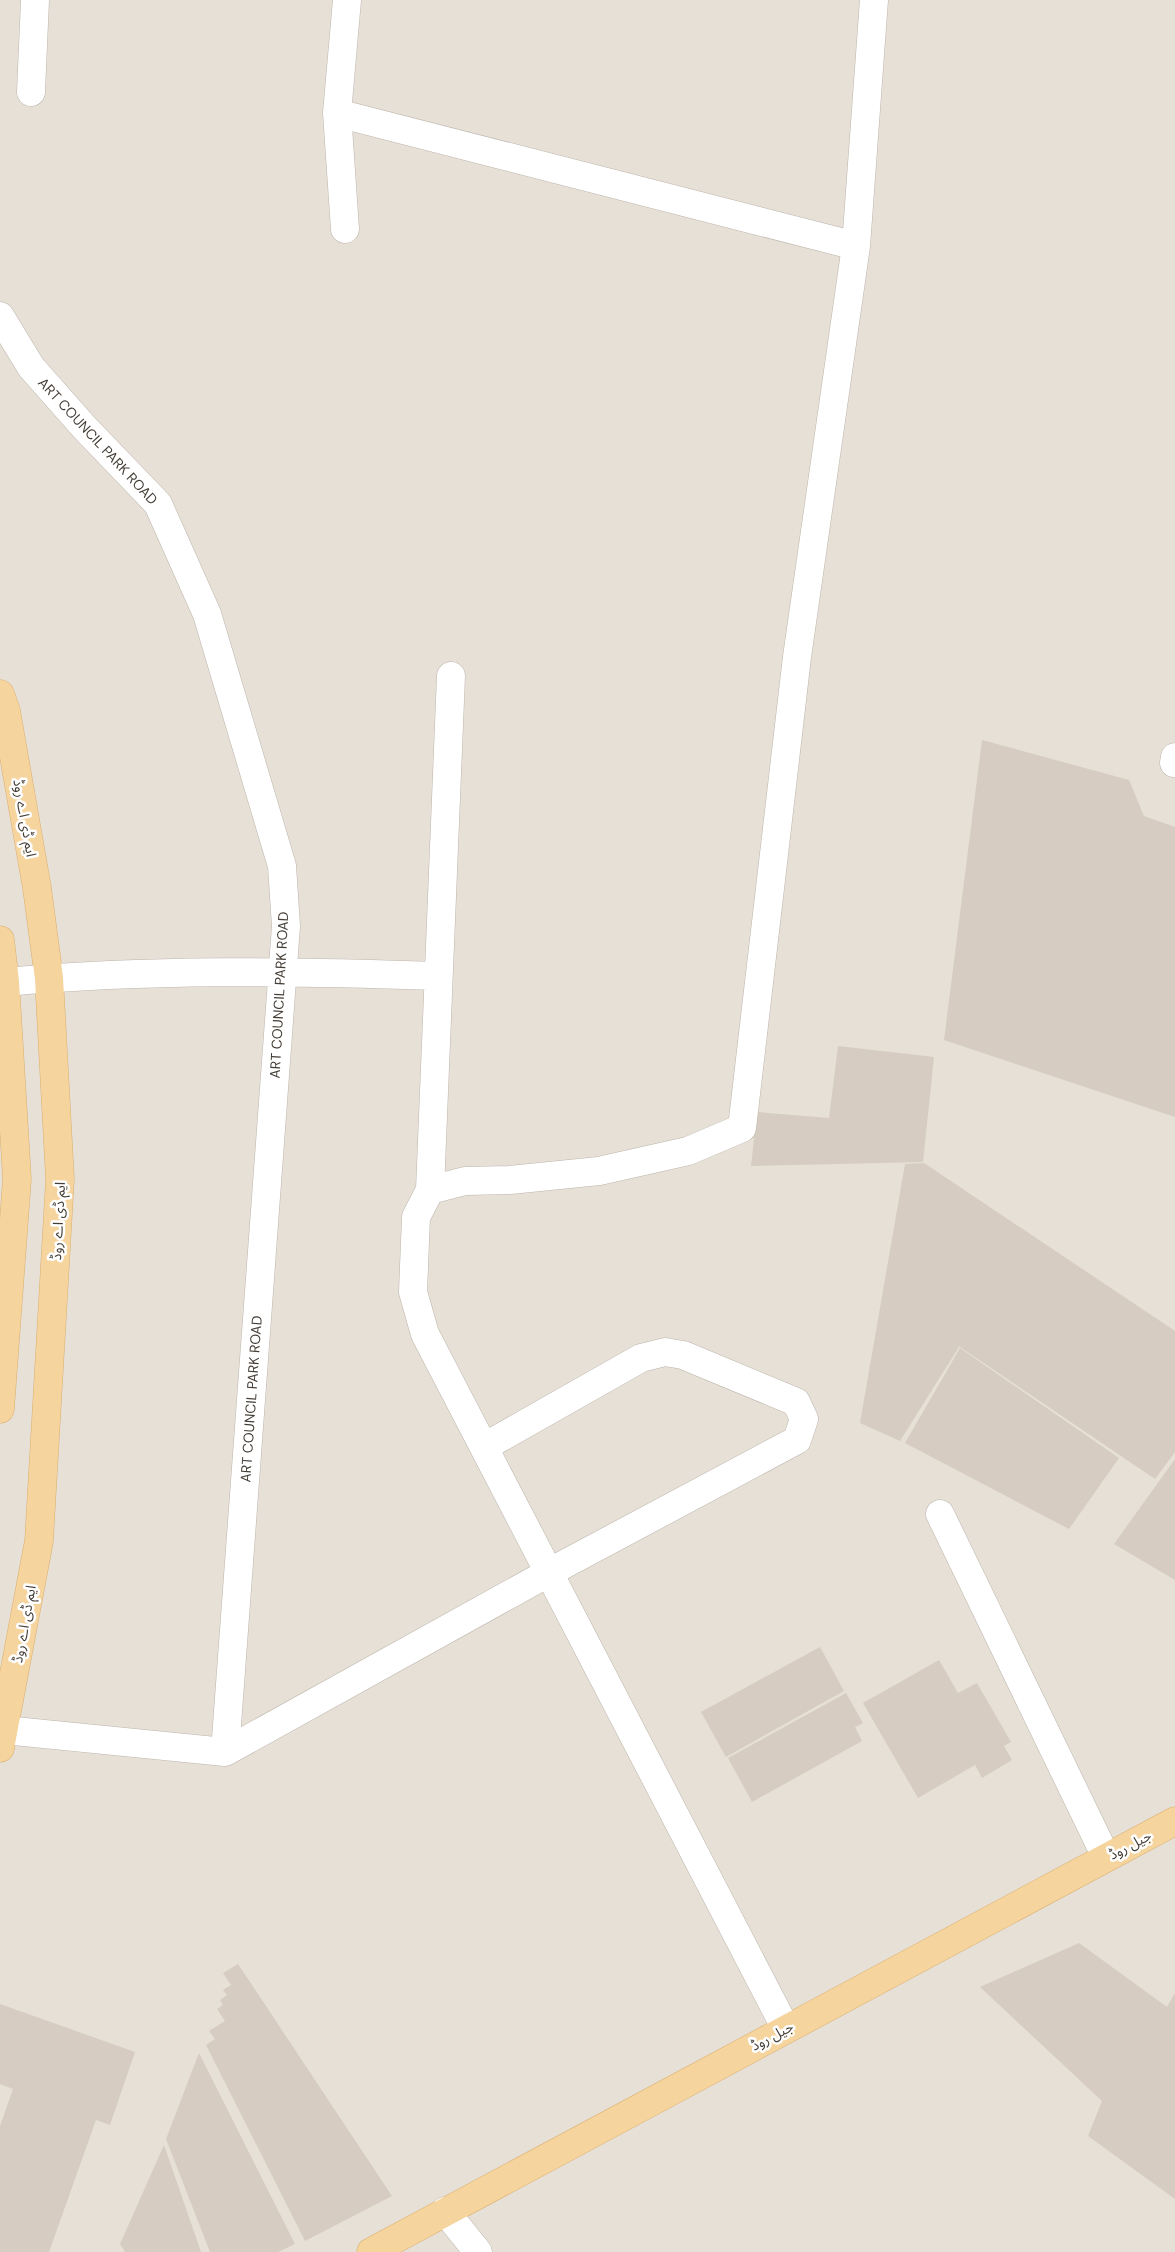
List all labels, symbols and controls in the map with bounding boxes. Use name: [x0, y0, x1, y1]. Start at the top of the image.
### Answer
street label: ART COUNCIL PARK ROAD: [34, 374, 162, 508]
street label: ایم ڈی اے روڈ: [7, 778, 41, 859]
street label: ART COUNCIL PARK ROAD: [266, 911, 292, 1079]
street label: ایم ڈی اے روڈ: [47, 1181, 71, 1261]
street label: ART COUNCIL PARK ROAD: [236, 1315, 266, 1483]
street label: ایم ڈی اے روڈ: [8, 1584, 42, 1665]
street label: جیل روڈ: [1106, 1826, 1154, 1864]
street label: جیل روڈ: [748, 2017, 796, 2055]

